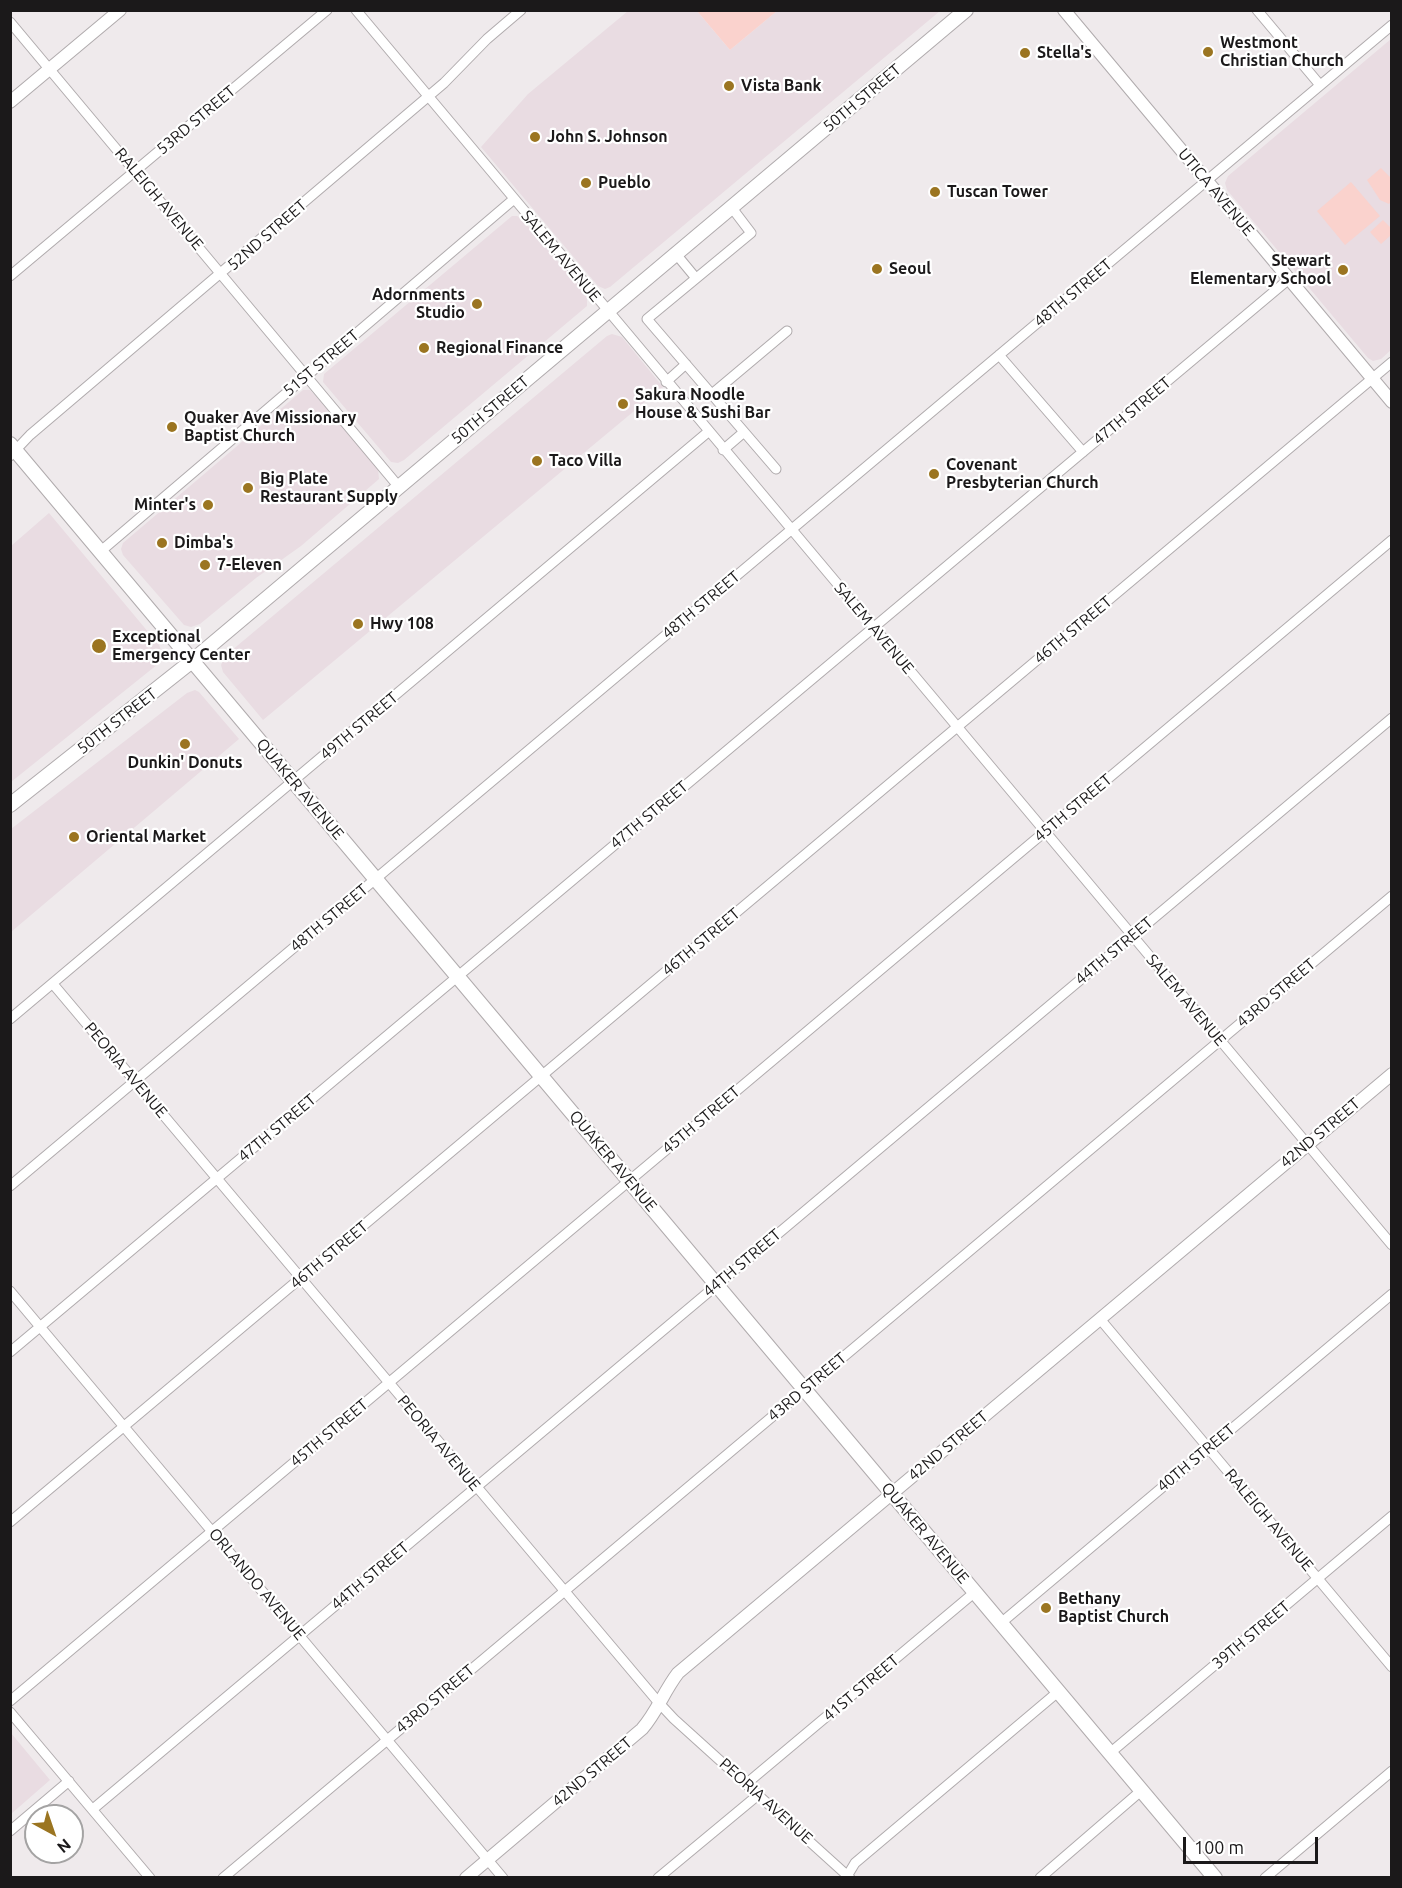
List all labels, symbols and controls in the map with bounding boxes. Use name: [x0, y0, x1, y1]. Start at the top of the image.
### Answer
place label: Westmont Christian Church: [1220, 33, 1344, 71]
place label: Stella's: [1037, 43, 1092, 63]
marker: Westmont Christian Church: [1201, 45, 1215, 59]
marker: Stella's: [1018, 46, 1032, 60]
street label: 50TH STREET: [819, 60, 905, 136]
place label: Vista Bank: [741, 76, 821, 96]
marker: Vista Bank: [722, 79, 736, 93]
street label: 53RD STREET: [153, 81, 239, 159]
place label: John S. Johnson: [547, 127, 668, 147]
marker: John S. Johnson: [528, 130, 542, 144]
street label: RALEIGH AVENUE: [111, 144, 207, 254]
street label: UTICA AVENUE: [1174, 144, 1258, 240]
place label: Pueblo: [598, 173, 651, 193]
marker: Pueblo: [579, 176, 593, 190]
place label: Tuscan Tower: [947, 182, 1048, 202]
marker: Tuscan Tower: [928, 185, 942, 199]
street label: 52ND STREET: [224, 195, 310, 275]
street label: SALEM AVENUE: [517, 206, 605, 306]
place label: Stewart Elementary School: [1190, 251, 1331, 289]
street label: 48TH STREET: [1030, 255, 1116, 331]
place label: Seoul: [889, 259, 931, 279]
marker: Seoul: [870, 262, 884, 276]
marker: Stewart Elementary School: [1336, 263, 1350, 277]
place label: Adornments Studio: [372, 285, 465, 323]
marker: Adornments Studio: [470, 297, 484, 311]
street label: 51ST STREET: [279, 326, 363, 400]
place label: Regional Finance: [436, 338, 563, 358]
marker: Regional Finance: [417, 341, 431, 355]
street label: 50TH STREET: [447, 372, 533, 448]
street label: 47TH STREET: [1089, 373, 1175, 449]
place label: Sakura Noodle House & Sushi Bar: [635, 385, 770, 423]
marker: Sakura Noodle House & Sushi Bar: [616, 397, 630, 411]
place label: Quaker Ave Missionary Baptist Church: [184, 408, 356, 446]
marker: Quaker Ave Missionary Baptist Church: [165, 420, 179, 434]
place label: Taco Villa: [549, 451, 622, 471]
marker: Taco Villa: [530, 454, 544, 468]
place label: Covenant Presbyterian Church: [946, 455, 1099, 493]
marker: Covenant Presbyterian Church: [927, 467, 941, 481]
place label: Big Plate Restaurant Supply: [260, 469, 398, 507]
marker: Big Plate Restaurant Supply: [241, 481, 255, 495]
place label: Minter's: [134, 495, 196, 515]
marker: Minter's: [201, 498, 215, 512]
place label: Dimba's: [174, 533, 233, 553]
marker: Dimba's: [155, 536, 169, 550]
place label: 7-Eleven: [217, 555, 282, 575]
marker: 7-Eleven: [198, 558, 212, 572]
street label: 48TH STREET: [658, 567, 744, 643]
street label: SALEM AVENUE: [830, 578, 918, 678]
street label: 46TH STREET: [1030, 592, 1116, 668]
place label: Hwy 108: [370, 614, 434, 634]
marker: Hwy 108: [351, 617, 365, 631]
place label: Exceptional Emergency Center: [112, 627, 250, 665]
marker: Exceptional Emergency Center: [90, 637, 108, 655]
street label: 50TH STREET: [73, 684, 161, 758]
street label: 49TH STREET: [316, 688, 402, 764]
street label: QUAKER AVENUE: [252, 735, 348, 843]
marker: Dunkin' Donuts: [178, 737, 192, 751]
place label: Dunkin' Donuts: [127, 753, 243, 773]
street label: 45TH STREET: [1030, 770, 1116, 846]
street label: 47TH STREET: [606, 777, 692, 853]
place label: Oriental Market: [86, 827, 206, 847]
marker: Oriental Market: [67, 830, 81, 844]
street label: 48TH STREET: [286, 880, 372, 956]
street label: 46TH STREET: [658, 904, 744, 980]
street label: 44TH STREET: [1071, 913, 1157, 989]
street label: SALEM AVENUE: [1142, 950, 1230, 1050]
street label: 43RD STREET: [1233, 954, 1319, 1032]
street label: PEORIA AVENUE: [80, 1018, 172, 1122]
street label: 45TH STREET: [658, 1082, 744, 1158]
street label: 47TH STREET: [234, 1090, 320, 1166]
street label: 42ND STREET: [1276, 1094, 1364, 1172]
street label: QUAKER AVENUE: [565, 1107, 661, 1215]
street label: 46TH STREET: [286, 1217, 372, 1293]
street label: 44TH STREET: [699, 1225, 785, 1301]
street label: 43RD STREET: [764, 1348, 850, 1426]
street label: PEORIA AVENUE: [393, 1391, 485, 1495]
street label: 45TH STREET: [286, 1395, 372, 1471]
street label: 42ND STREET: [904, 1407, 992, 1485]
street label: 40TH STREET: [1153, 1420, 1239, 1496]
street label: RALEIGH AVENUE: [1221, 1465, 1317, 1575]
street label: QUAKER AVENUE: [877, 1479, 973, 1587]
street label: ORLANDO AVENUE: [205, 1524, 309, 1644]
street label: 44TH STREET: [327, 1538, 413, 1614]
place label: Bethany Baptist Church: [1058, 1589, 1169, 1627]
street label: 39TH STREET: [1208, 1597, 1294, 1673]
marker: Bethany Baptist Church: [1039, 1601, 1053, 1615]
street label: 41ST STREET: [819, 1651, 903, 1725]
street label: 43RD STREET: [392, 1660, 478, 1738]
street label: 42ND STREET: [548, 1733, 636, 1811]
street label: PEORIA AVENUE: [715, 1754, 817, 1848]
north arrow: [24, 1804, 84, 1864]
scale bar: [1186, 1825, 1321, 1863]
text: N: [54, 1836, 75, 1857]
text: 100 m: [1194, 1837, 1244, 1857]

